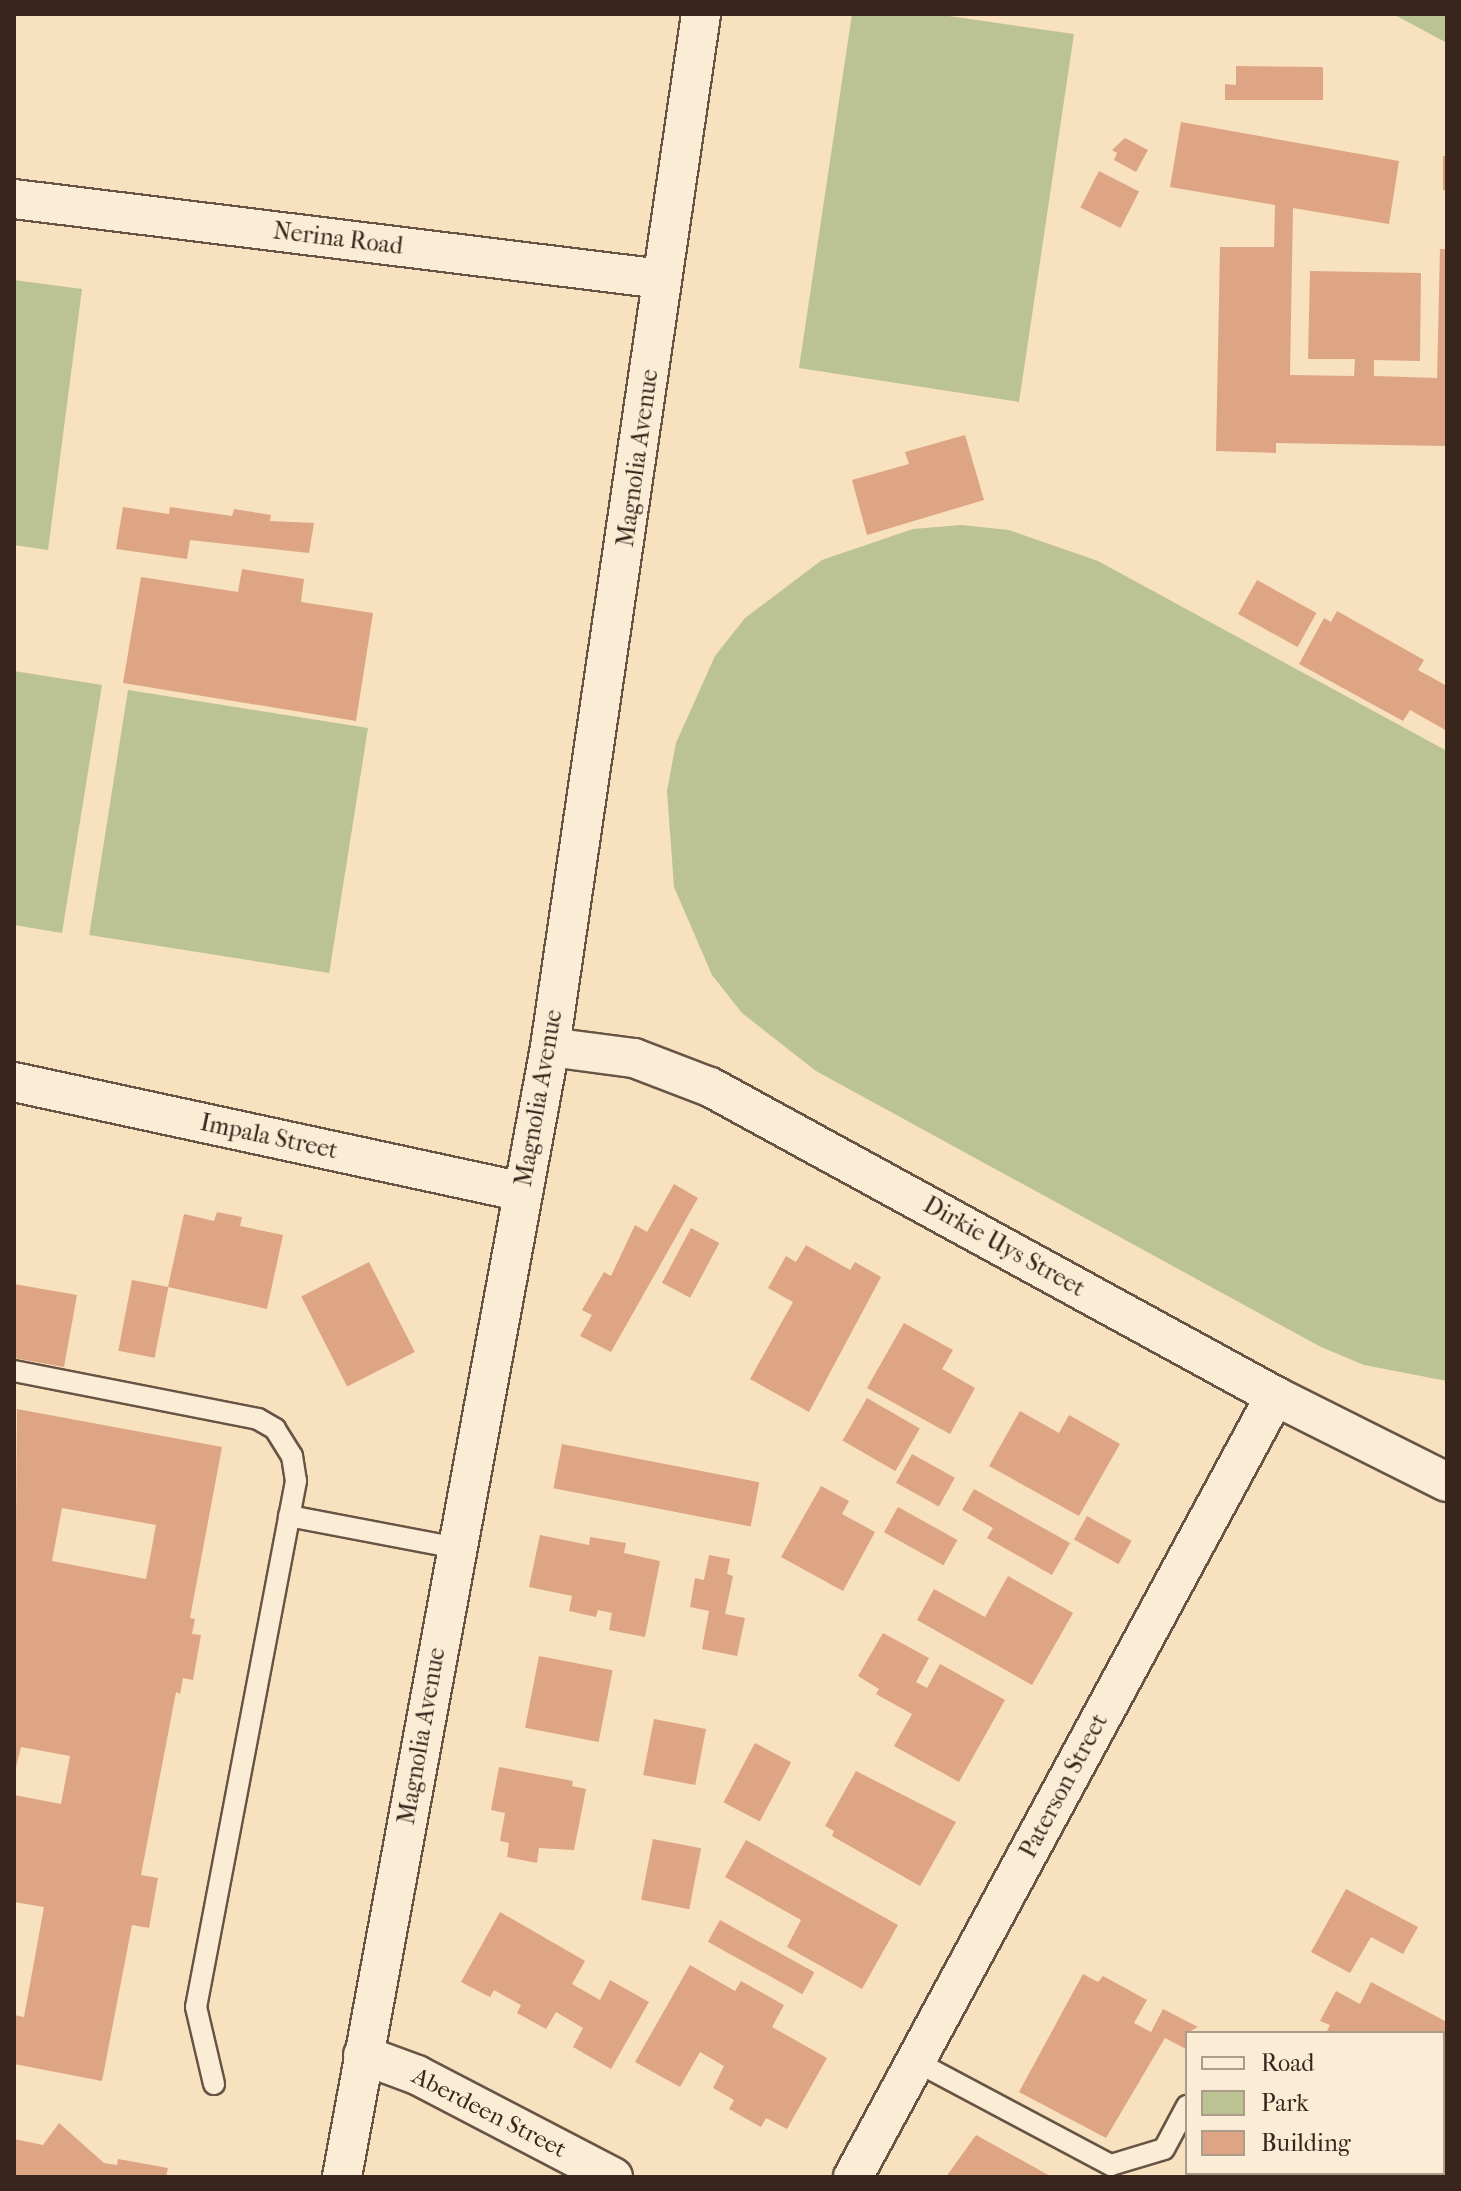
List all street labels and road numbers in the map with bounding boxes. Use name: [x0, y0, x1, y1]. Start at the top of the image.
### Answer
street label: Nerina Road: [271, 217, 405, 261]
street label: Magnolia Avenue: [611, 367, 665, 549]
street label: Magnolia Avenue: [509, 1007, 569, 1189]
street label: Impala Street: [198, 1108, 340, 1166]
street label: Dirkie Uys Street: [918, 1191, 1090, 1303]
street label: Magnolia Avenue: [392, 1645, 452, 1827]
street label: Paterson Street: [1014, 1709, 1114, 1863]
street label: Aberdeen Street: [407, 2062, 571, 2164]

